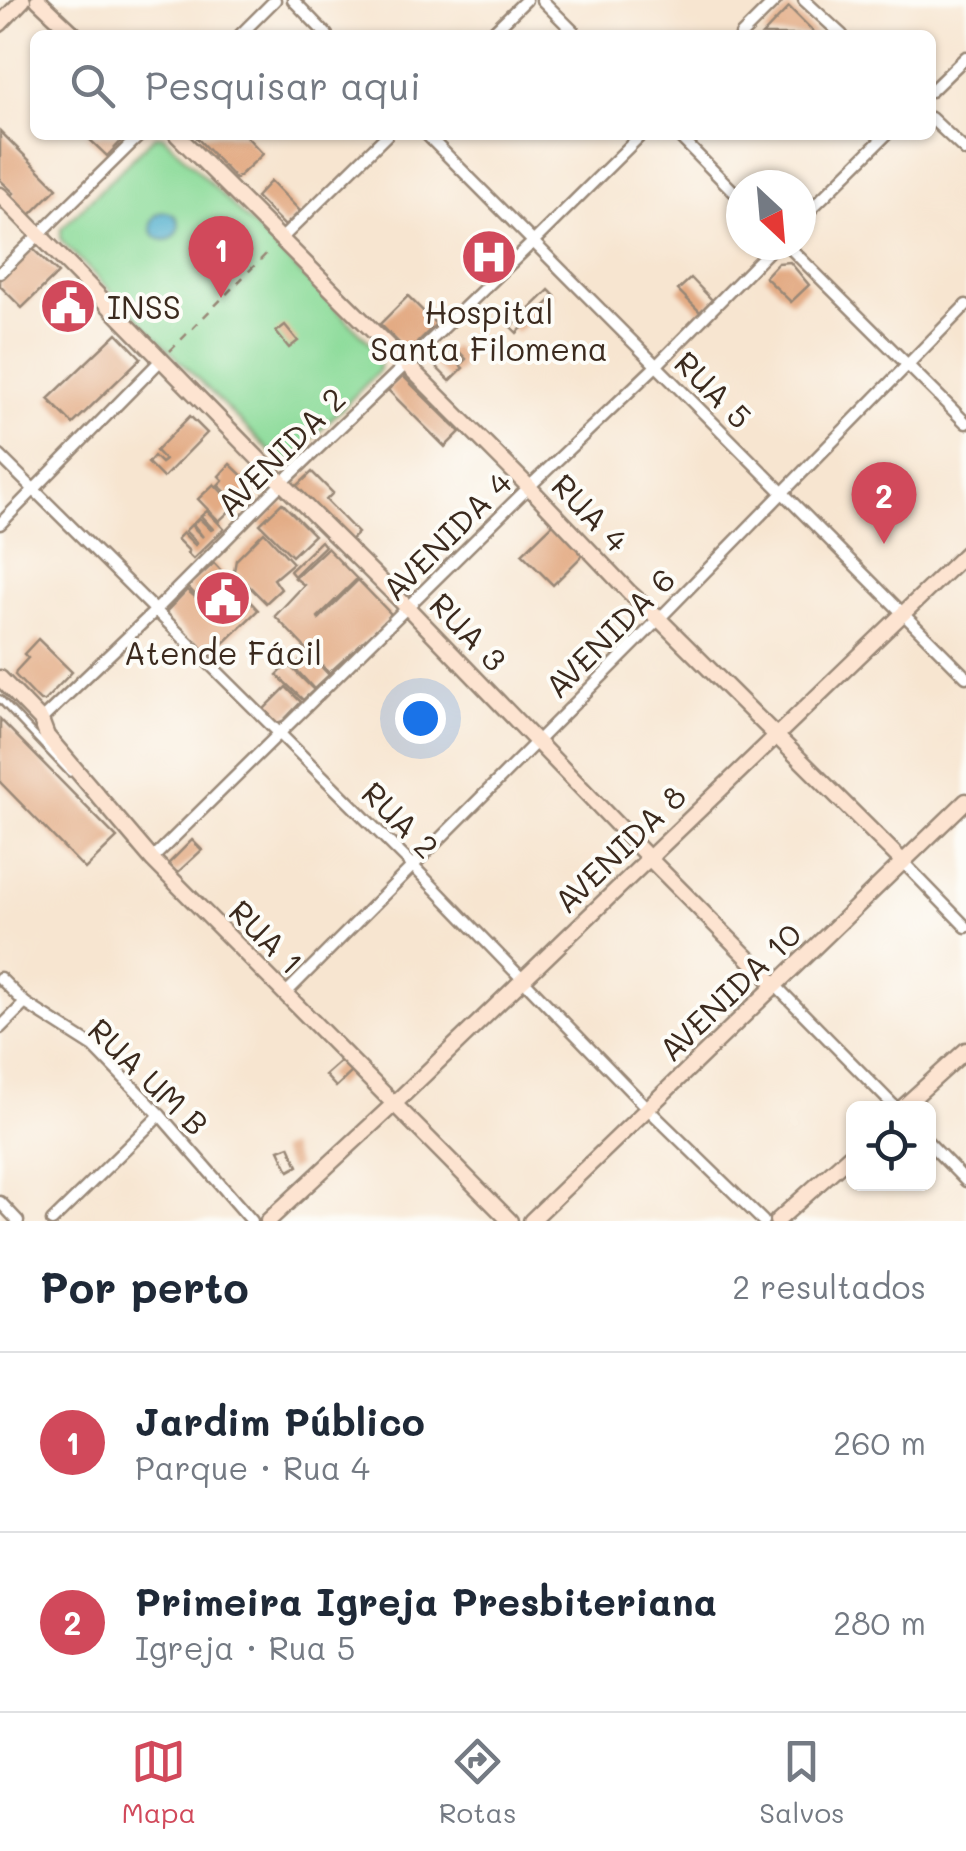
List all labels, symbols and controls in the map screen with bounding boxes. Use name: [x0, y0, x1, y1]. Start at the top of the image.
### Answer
search box: [30, 30, 936, 140]
icon: search: [65, 58, 120, 113]
text: Pesquisar aqui: [145, 60, 421, 110]
north arrow: [726, 170, 816, 260]
pin: 1: [188, 216, 254, 298]
hospital icon: Hospital Santa Filomena: [459, 227, 519, 287]
public building icon: INSS: [38, 276, 98, 336]
place label: INSS: [107, 285, 181, 327]
place label: Hospital Santa Filomena: [370, 290, 608, 369]
street label: RUA 5: [666, 341, 762, 437]
street label: AVENIDA 2: [206, 377, 354, 525]
street label: AVENIDA 4: [372, 461, 520, 609]
pin: 2: [852, 462, 916, 544]
street label: RUA 4: [544, 464, 639, 560]
street label: AVENIDA 6: [535, 558, 683, 706]
public building icon: Atende Fácil: [193, 568, 253, 628]
street label: RUA 3: [422, 583, 516, 679]
place label: Atende Fácil: [124, 631, 322, 673]
your location: [395, 693, 446, 744]
street label: RUA 2: [354, 772, 448, 866]
street label: AVENIDA 8: [544, 775, 694, 921]
street label: RUA 1: [221, 890, 313, 982]
street label: AVENIDA 10: [649, 913, 809, 1069]
street label: RUA UM B: [80, 1008, 218, 1144]
map controls: [846, 1101, 936, 1191]
button: locate: [846, 1101, 936, 1191]
text: Por perto: [40, 1259, 249, 1314]
text: 2 resultados: [732, 1265, 926, 1307]
text: Jardim Público: [135, 1396, 425, 1446]
text: 1: [65, 1421, 80, 1463]
text: 260 m: [833, 1421, 926, 1463]
text: Parque · Rua 4: [135, 1446, 370, 1488]
text: Primeira Igreja Presbiteriana: [135, 1576, 717, 1626]
text: 2: [64, 1601, 81, 1643]
text: 280 m: [833, 1601, 926, 1643]
text: Igreja · Rua 5: [135, 1626, 355, 1668]
tab: Mapa: [121, 1734, 196, 1830]
tab: Rotas: [439, 1734, 517, 1830]
tab: Salvos: [759, 1734, 845, 1830]

